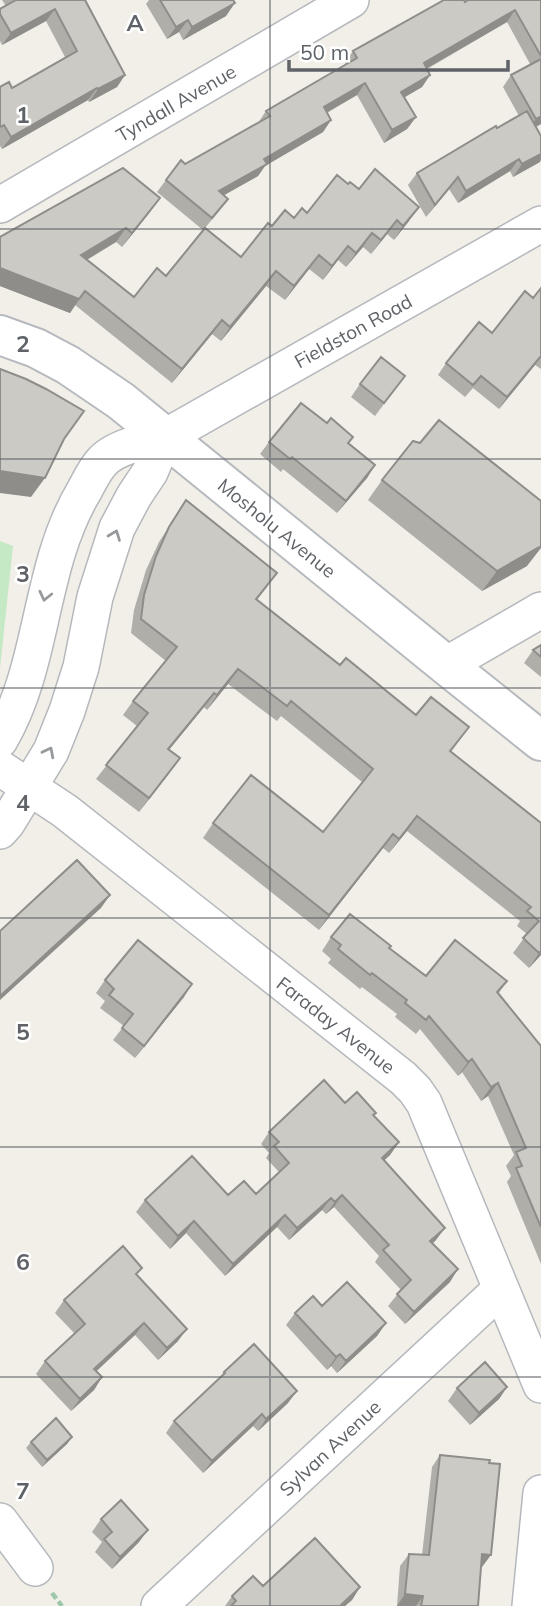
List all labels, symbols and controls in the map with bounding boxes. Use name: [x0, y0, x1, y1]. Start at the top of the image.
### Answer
text: A: [126, 8, 144, 37]
scale bar: [289, 28, 508, 72]
text: 50 m: [300, 39, 349, 65]
street label: Tyndall Avenue: [112, 59, 240, 147]
text: 1: [16, 100, 30, 129]
street label: Fieldston Road: [290, 289, 416, 373]
text: 2: [16, 329, 30, 358]
street label: Mosholu Avenue: [213, 473, 341, 583]
one-way arrow: [106, 530, 120, 542]
text: 3: [16, 559, 30, 588]
one-way arrow: [39, 590, 53, 602]
one-way arrow: [40, 747, 54, 759]
text: 4: [16, 788, 30, 817]
street label: Faraday Avenue: [272, 971, 400, 1079]
text: 5: [16, 1017, 30, 1046]
text: 6: [16, 1247, 30, 1276]
street label: Sylvan Avenue: [274, 1395, 386, 1501]
text: 7: [16, 1476, 30, 1505]

